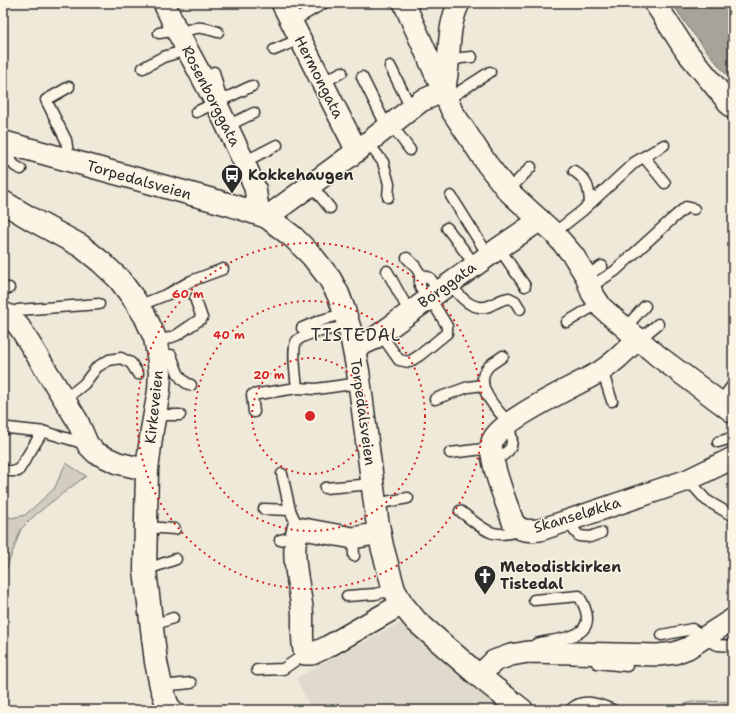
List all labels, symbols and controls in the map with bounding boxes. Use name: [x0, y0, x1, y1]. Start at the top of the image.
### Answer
street label: Hermongata: [290, 32, 349, 122]
street label: Rosenborggata: [177, 42, 245, 150]
street label: Torpedalsveien: [84, 156, 194, 204]
bus stop icon: Kokkehaugen: [219, 162, 245, 195]
place label: Kokkehaugen: [248, 165, 354, 185]
street label: Borggata: [414, 257, 481, 313]
text: 60 m: [172, 286, 204, 302]
district label: TISTEDAL: [311, 324, 401, 346]
text: 40 m: [213, 327, 245, 343]
street label: Torpedalsveien: [346, 357, 380, 467]
text: 20 m: [253, 367, 285, 383]
street label: Kirkeveien: [140, 369, 168, 445]
centre of rings: [303, 409, 317, 423]
street label: Skanseløkka: [531, 492, 624, 538]
place label: Metodistkirken Tistedal: [500, 557, 621, 594]
church icon: Metodistkirken Tistedal: [472, 563, 498, 596]

